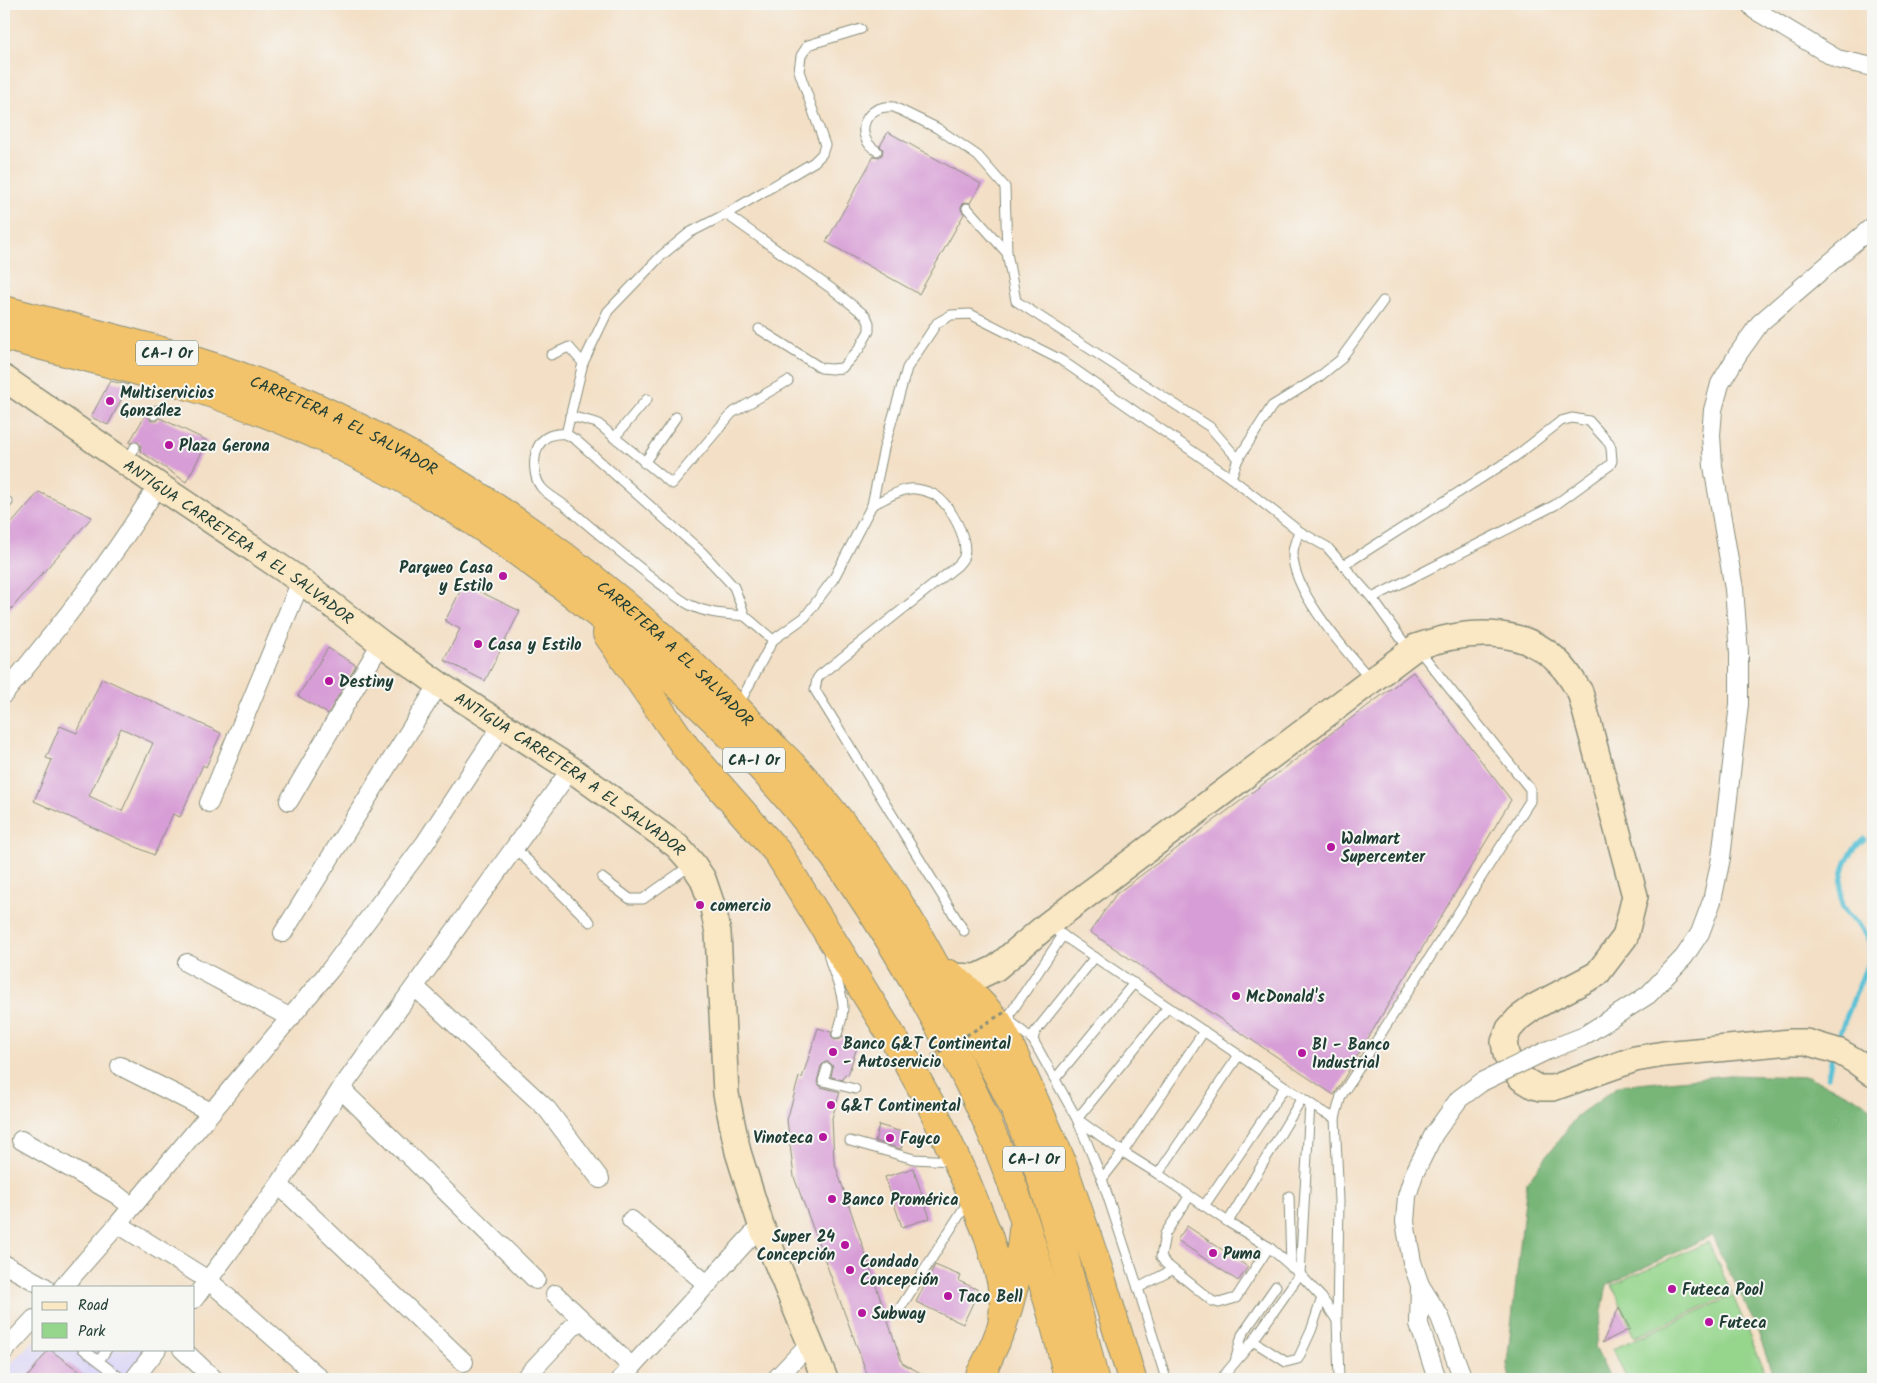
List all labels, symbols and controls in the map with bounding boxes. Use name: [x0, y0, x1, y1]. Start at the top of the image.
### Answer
road number: CA-1 Or: [136, 340, 198, 366]
street label: CARRETERA A EL SALVADOR: [246, 370, 442, 482]
place label: Multiservicios González: [120, 381, 215, 424]
marker: Multiservicios González: [104, 395, 116, 407]
place label: Plaza Gerona: [179, 434, 270, 459]
marker: Plaza Gerona: [163, 439, 175, 451]
street label: ANTIGUA CARRETERA A EL SALVADOR: [118, 453, 358, 631]
place label: Parqueo Casa y Estilo: [399, 556, 493, 599]
marker: Parqueo Casa y Estilo: [497, 570, 509, 582]
street label: CARRETERA A EL SALVADOR: [590, 575, 759, 733]
place label: Casa y Estilo: [488, 633, 582, 658]
marker: Casa y Estilo: [472, 638, 484, 650]
place label: Destiny: [339, 670, 394, 695]
marker: Destiny: [323, 675, 335, 687]
street label: ANTIGUA CARRETERA A EL SALVADOR: [449, 686, 691, 862]
road number: CA-1 Or: [723, 748, 785, 772]
place label: Walmart Supercenter: [1341, 827, 1426, 870]
marker: Walmart Supercenter: [1325, 841, 1337, 853]
place label: comercio: [710, 894, 771, 919]
marker: comercio: [694, 899, 706, 911]
place label: McDonald's: [1246, 985, 1325, 1010]
marker: McDonald's: [1230, 990, 1242, 1002]
place label: Banco G&T Continental - Autoservicio: [843, 1032, 1012, 1075]
place label: BI - Banco Industrial: [1312, 1033, 1390, 1076]
marker: Banco G&T Continental - Autoservicio: [827, 1046, 839, 1058]
marker: BI - Banco Industrial: [1296, 1047, 1308, 1059]
place label: G&T Continental: [841, 1094, 961, 1119]
marker: G&T Continental: [825, 1099, 837, 1111]
place label: Vinoteca: [753, 1126, 813, 1151]
place label: Fayco: [900, 1127, 940, 1152]
marker: Vinoteca: [817, 1131, 829, 1143]
marker: Fayco: [884, 1132, 896, 1144]
road number: CA-1 Or: [1003, 1146, 1065, 1172]
place label: Banco Promérica: [842, 1188, 958, 1213]
marker: Banco Promérica: [826, 1193, 838, 1205]
place label: Super 24 Concepción: [757, 1225, 835, 1268]
marker: Super 24 Concepción: [839, 1239, 851, 1251]
place label: Puma: [1223, 1242, 1261, 1267]
marker: Puma: [1207, 1247, 1219, 1259]
place label: Condado Concepción: [860, 1250, 938, 1293]
marker: Condado Concepción: [844, 1264, 856, 1276]
place label: Futeca Pool: [1682, 1278, 1764, 1303]
marker: Futeca Pool: [1666, 1283, 1678, 1295]
place label: Taco Bell: [958, 1285, 1023, 1310]
legend: [32, 1286, 195, 1350]
marker: Taco Bell: [942, 1290, 954, 1302]
text: Road: [78, 1294, 109, 1318]
place label: Subway: [872, 1302, 926, 1327]
marker: Subway: [856, 1307, 868, 1319]
place label: Futeca: [1719, 1311, 1766, 1336]
marker: Futeca: [1703, 1316, 1715, 1328]
text: Park: [78, 1320, 106, 1344]

